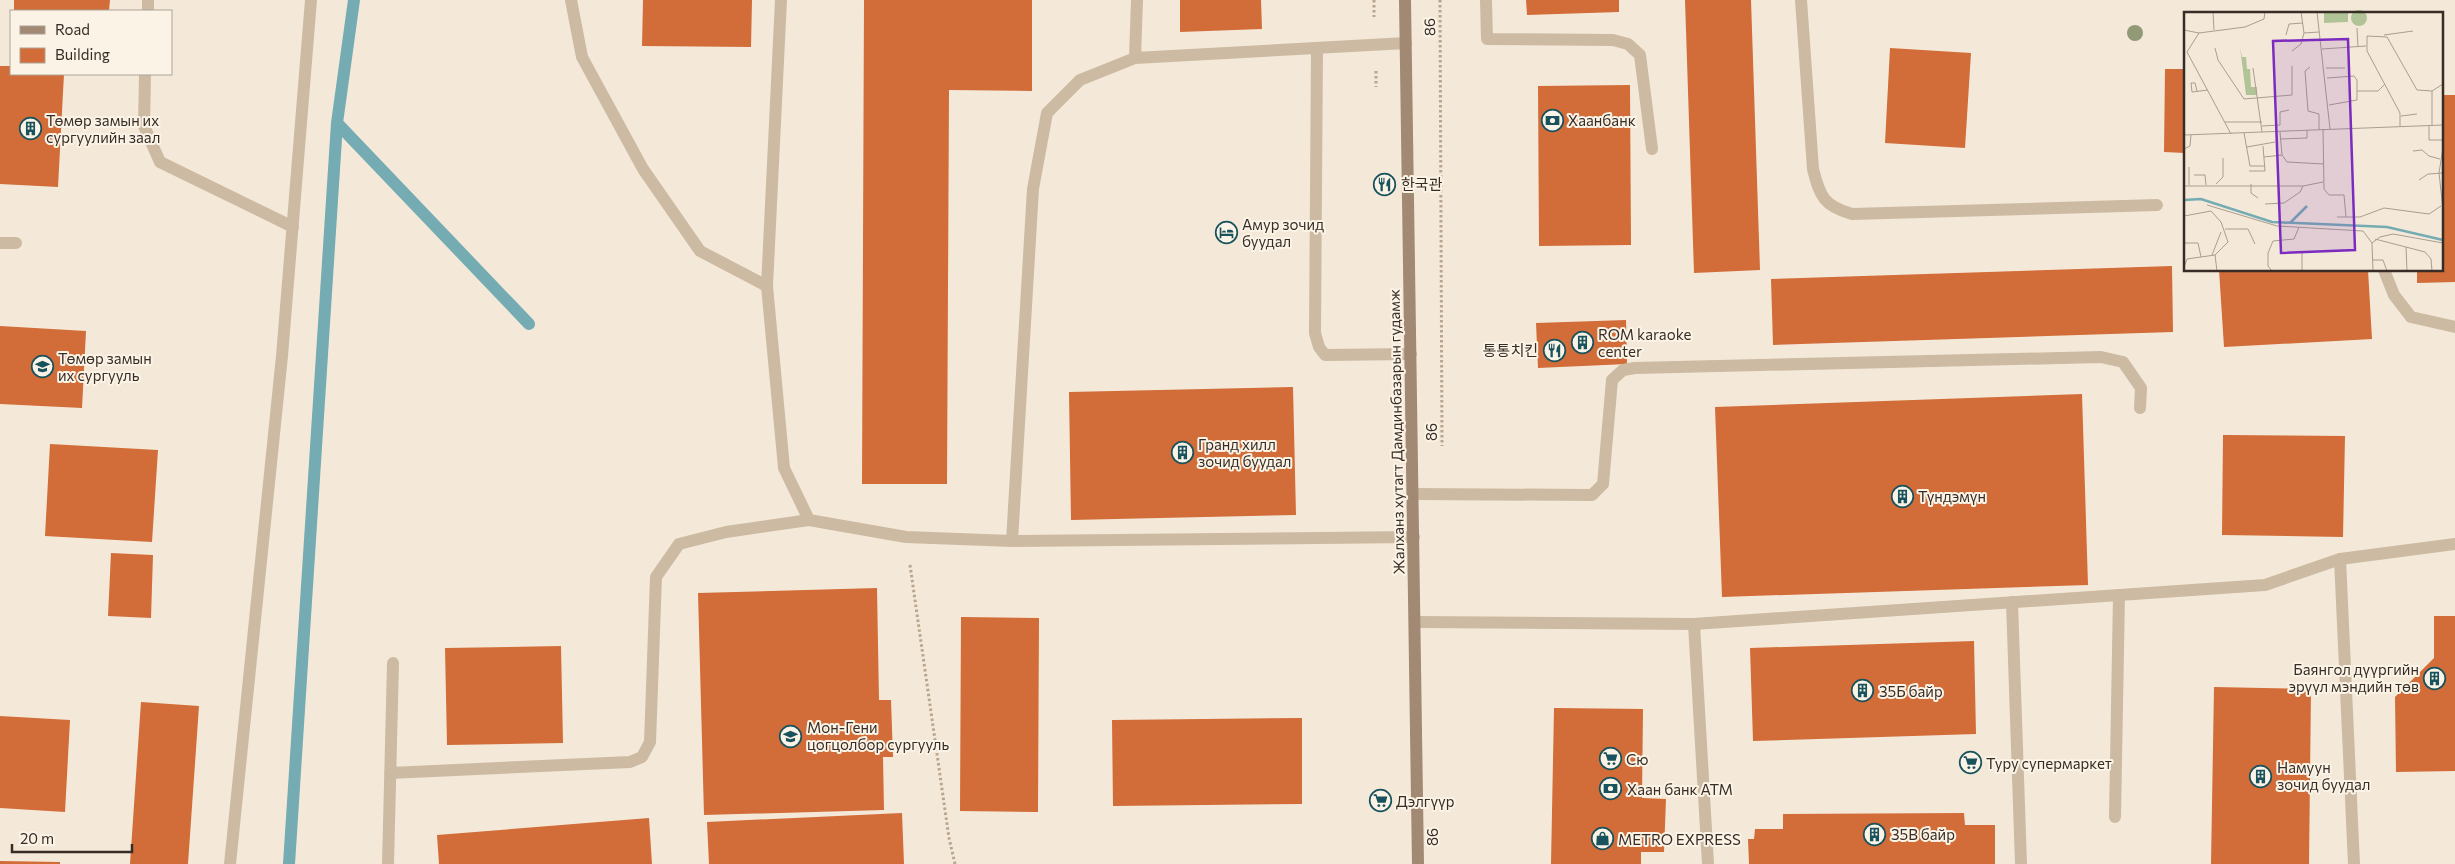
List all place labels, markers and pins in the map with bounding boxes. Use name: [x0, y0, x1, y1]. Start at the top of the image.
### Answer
bank icon: Хаанбанк: [1540, 108, 1564, 132]
place label: Төмөр замын их сургуулийн заал: [46, 111, 160, 146]
place label: Хаанбанк: [1568, 111, 1636, 129]
building icon: Төмөр замын их сургуулийн заал: [18, 117, 42, 141]
restaurant icon: 한국관: [1373, 172, 1397, 196]
place label: 한국관: [1401, 175, 1443, 193]
place label: Амур зочид буудал: [1242, 215, 1324, 250]
hotel icon: Амур зочид буудал: [1214, 221, 1238, 245]
place label: ROM karaoke center: [1598, 325, 1691, 360]
building icon: ROM karaoke center: [1570, 331, 1594, 355]
restaurant icon: 통통치킨: [1542, 338, 1566, 362]
place label: 통통치킨: [1483, 341, 1538, 359]
place label: Төмөр замын их сургууль: [58, 349, 152, 384]
school or university icon: Төмөр замын их сургууль: [30, 355, 54, 379]
place label: Гранд хилл зочид буудал: [1198, 435, 1292, 470]
building icon: Гранд хилл зочид буудал: [1170, 441, 1194, 465]
building icon: Түндэмүн: [1890, 484, 1914, 508]
place label: Түндэмүн: [1918, 487, 1986, 505]
place label: Баянгол дүүргийн эрүүл мэндийн төв: [2288, 660, 2419, 695]
building icon: Баянгол дүүргийн эрүүл мэндийн төв: [2423, 666, 2447, 690]
building icon: 35Б байр: [1851, 679, 1875, 703]
place label: 35Б байр: [1879, 682, 1943, 700]
place label: Мон-Гени цогцолбор сургууль: [807, 718, 949, 753]
school or university icon: Мон-Гени цогцолбор сургууль: [779, 724, 803, 748]
supermarket icon: Сю: [1598, 747, 1622, 771]
place label: Сю: [1626, 750, 1649, 768]
supermarket icon: Туру супермаркет: [1958, 751, 1982, 775]
place label: Туру супермаркет: [1986, 754, 2112, 772]
place label: Намуун зочид буудал: [2277, 758, 2371, 793]
building icon: Намуун зочид буудал: [2249, 764, 2273, 788]
bank icon: Хаан банк ATM: [1599, 777, 1623, 801]
place label: Хаан банк ATM: [1627, 780, 1733, 798]
supermarket icon: Дэлгүүр: [1368, 789, 1392, 813]
place label: Дэлгүүр: [1396, 792, 1455, 810]
building icon: 35В байр: [1863, 822, 1887, 846]
place label: 35В байр: [1891, 825, 1955, 843]
shop icon: METRO EXPRESS: [1590, 827, 1614, 851]
place label: METRO EXPRESS: [1618, 830, 1741, 848]

